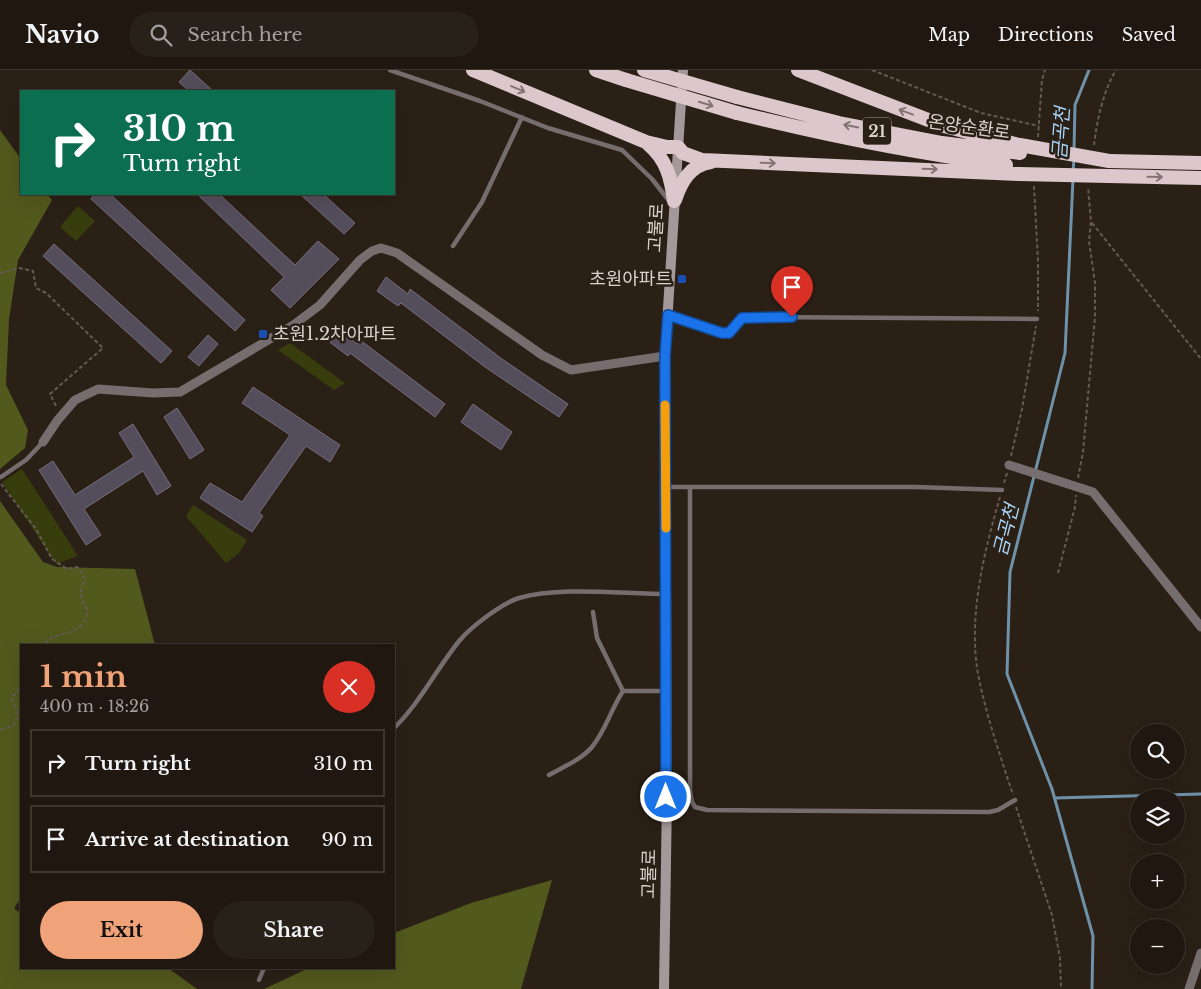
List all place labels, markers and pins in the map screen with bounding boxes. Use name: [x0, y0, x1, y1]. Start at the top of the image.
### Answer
pin: [771, 266, 813, 317]
place label: 초원아파트: [589, 268, 672, 290]
marker: 초원아파트: [676, 273, 688, 285]
place label: 초원1.2차아파트: [273, 323, 396, 345]
marker: 초원1.2차아파트: [257, 328, 269, 340]

